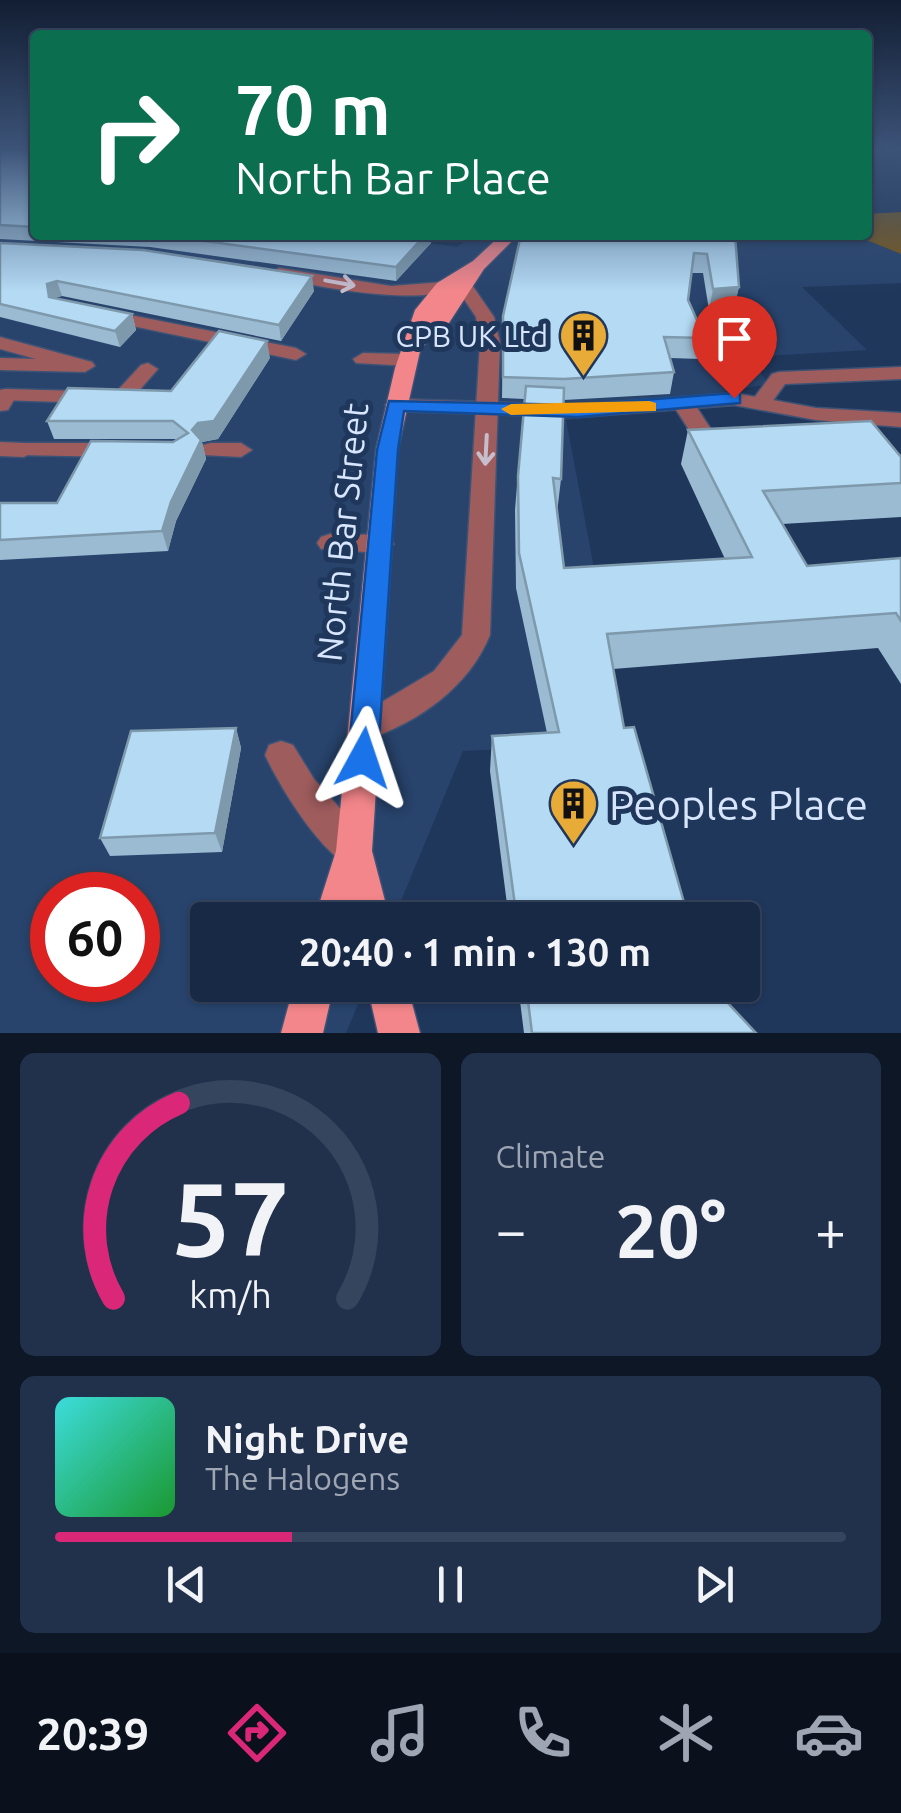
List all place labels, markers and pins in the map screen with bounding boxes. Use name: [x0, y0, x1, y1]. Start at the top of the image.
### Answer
pin: [692, 296, 777, 399]
building icon: CPB UK Ltd: [557, 310, 609, 378]
place label: CPB UK Ltd: [396, 319, 548, 353]
building icon: Peoples Place: [548, 778, 600, 846]
place label: Peoples Place: [609, 781, 868, 828]

